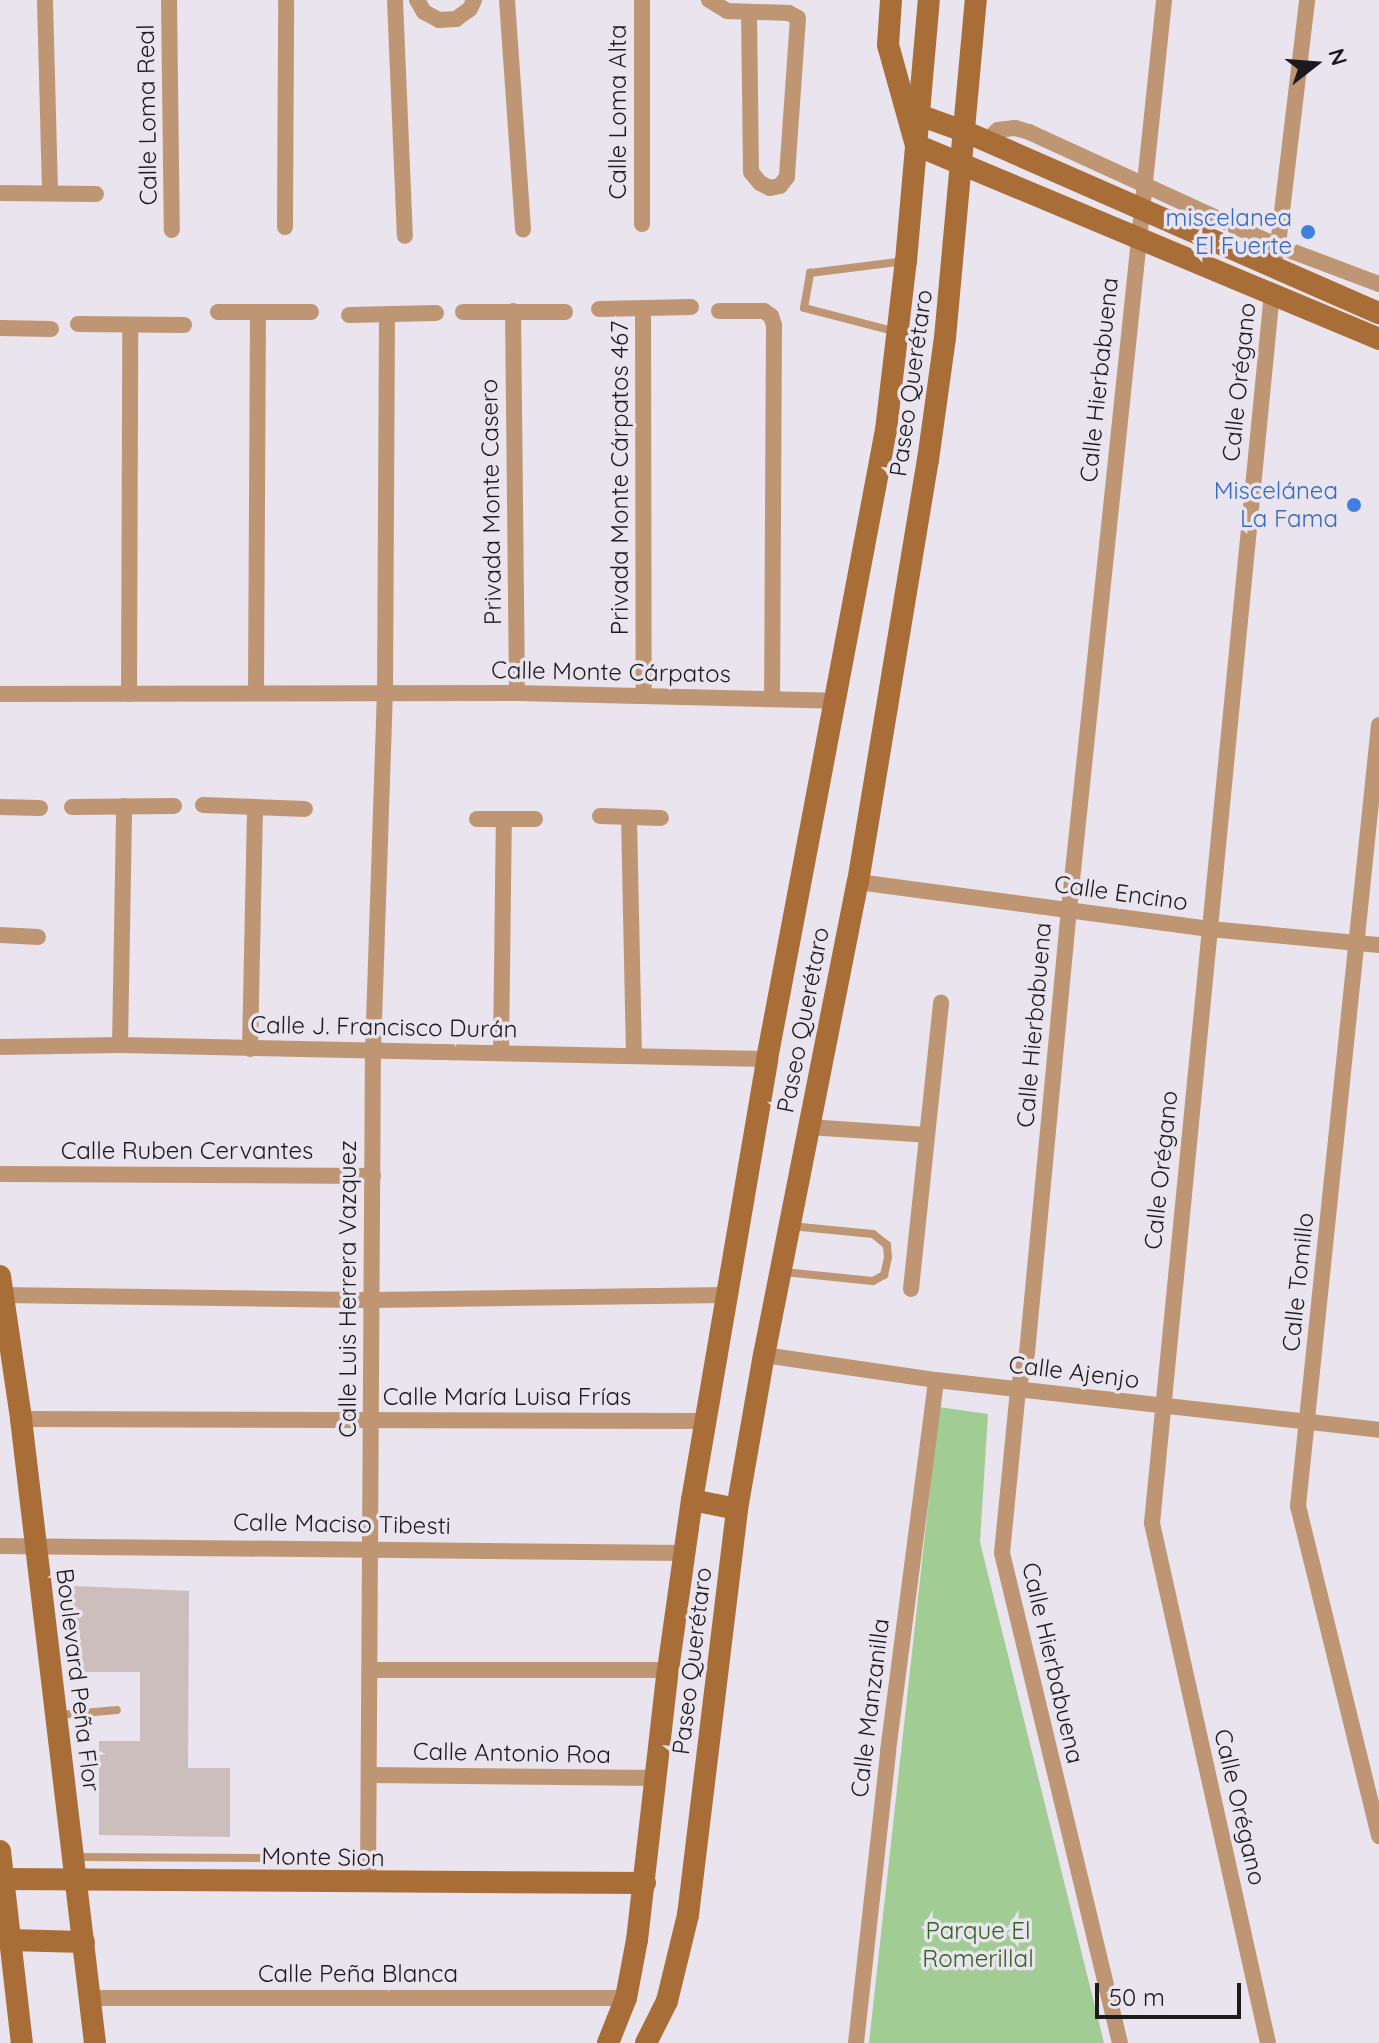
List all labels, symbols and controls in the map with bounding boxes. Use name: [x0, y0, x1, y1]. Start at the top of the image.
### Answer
street label: Calle Loma Real: [131, 24, 163, 206]
street label: Calle Loma Alta: [604, 24, 632, 200]
north arrow: [1275, 24, 1355, 104]
text: N: [1322, 45, 1354, 69]
place label: miscelanea El Fuerte: [1166, 204, 1292, 260]
marker: miscelanea El Fuerte: [1299, 223, 1317, 241]
street label: Calle Hierbabuena: [1074, 276, 1124, 484]
street label: Paseo Querétaro: [884, 288, 938, 478]
street label: Calle Orégano: [1216, 301, 1262, 463]
street label: Privada Monte Cárpatos 467: [606, 321, 634, 635]
street label: Privada Monte Casero: [474, 379, 508, 625]
place label: Miscelánea La Fama: [1214, 477, 1338, 533]
marker: Miscelánea La Fama: [1345, 496, 1363, 514]
street label: Calle Monte Cárpatos: [491, 656, 731, 688]
street label: Calle Encino: [1052, 869, 1190, 917]
street label: Calle Hierbabuena: [1011, 921, 1057, 1129]
street label: Paseo Querétaro: [771, 925, 835, 1115]
street label: Calle J. Francisco Durán: [250, 1010, 518, 1044]
street label: Calle Orégano: [1138, 1089, 1184, 1251]
street label: Calle Ruben Cervantes: [61, 1137, 313, 1165]
street label: Calle Luis Herrera Vazquez: [334, 1140, 362, 1438]
street label: Calle Tomillo: [1276, 1211, 1320, 1353]
street label: Calle Ajenjo: [1007, 1350, 1141, 1394]
street label: Calle María Luisa Frías: [383, 1383, 631, 1411]
street label: Calle Maciso Tibesti: [233, 1508, 451, 1540]
street label: Calle Hierbabuena: [1016, 1560, 1090, 1766]
street label: Paseo Querétaro: [666, 1566, 718, 1756]
street label: Boulevard Peña Flor: [50, 1567, 106, 1793]
street label: Calle Manzanilla: [845, 1617, 895, 1799]
street label: Calle Orégano: [1208, 1726, 1272, 1888]
street label: Calle Antonio Roa: [413, 1737, 611, 1769]
street label: Monte Sion: [261, 1842, 385, 1872]
park label: Parque El Romerillal: [922, 1917, 1034, 1973]
street label: Calle Peña Blanca: [258, 1960, 458, 1988]
scale bar: [1099, 1967, 1245, 2017]
text: 50 m: [1109, 1982, 1165, 2012]

